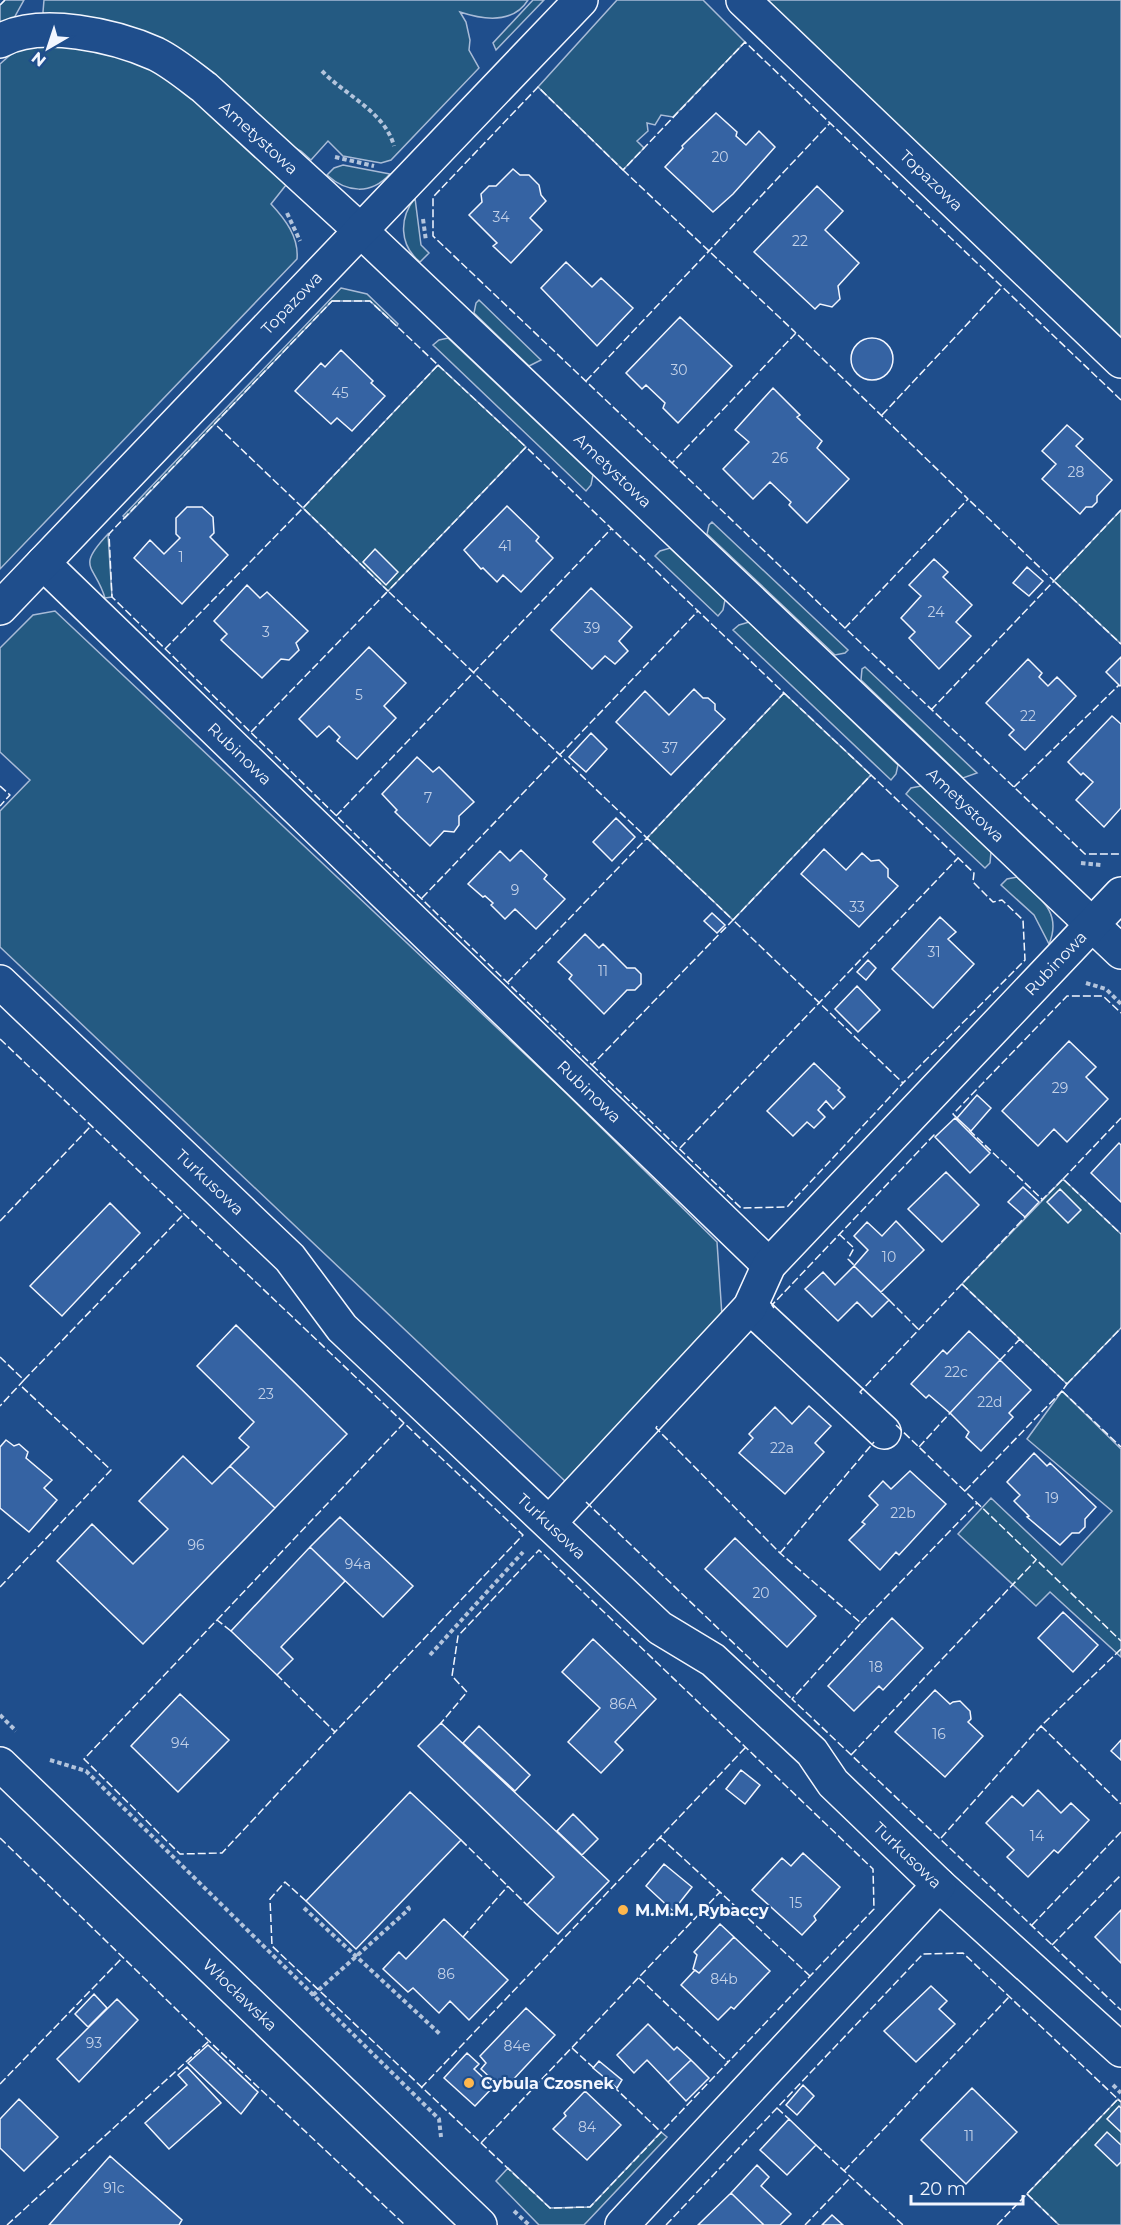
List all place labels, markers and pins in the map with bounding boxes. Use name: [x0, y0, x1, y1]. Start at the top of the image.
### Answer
place label: M.M.M. Rybaccy: [635, 1901, 769, 1920]
marker: M.M.M. Rybaccy: [616, 1903, 630, 1917]
place label: Cybula Czosnek: [481, 2074, 615, 2093]
marker: Cybula Czosnek: [462, 2076, 476, 2090]

